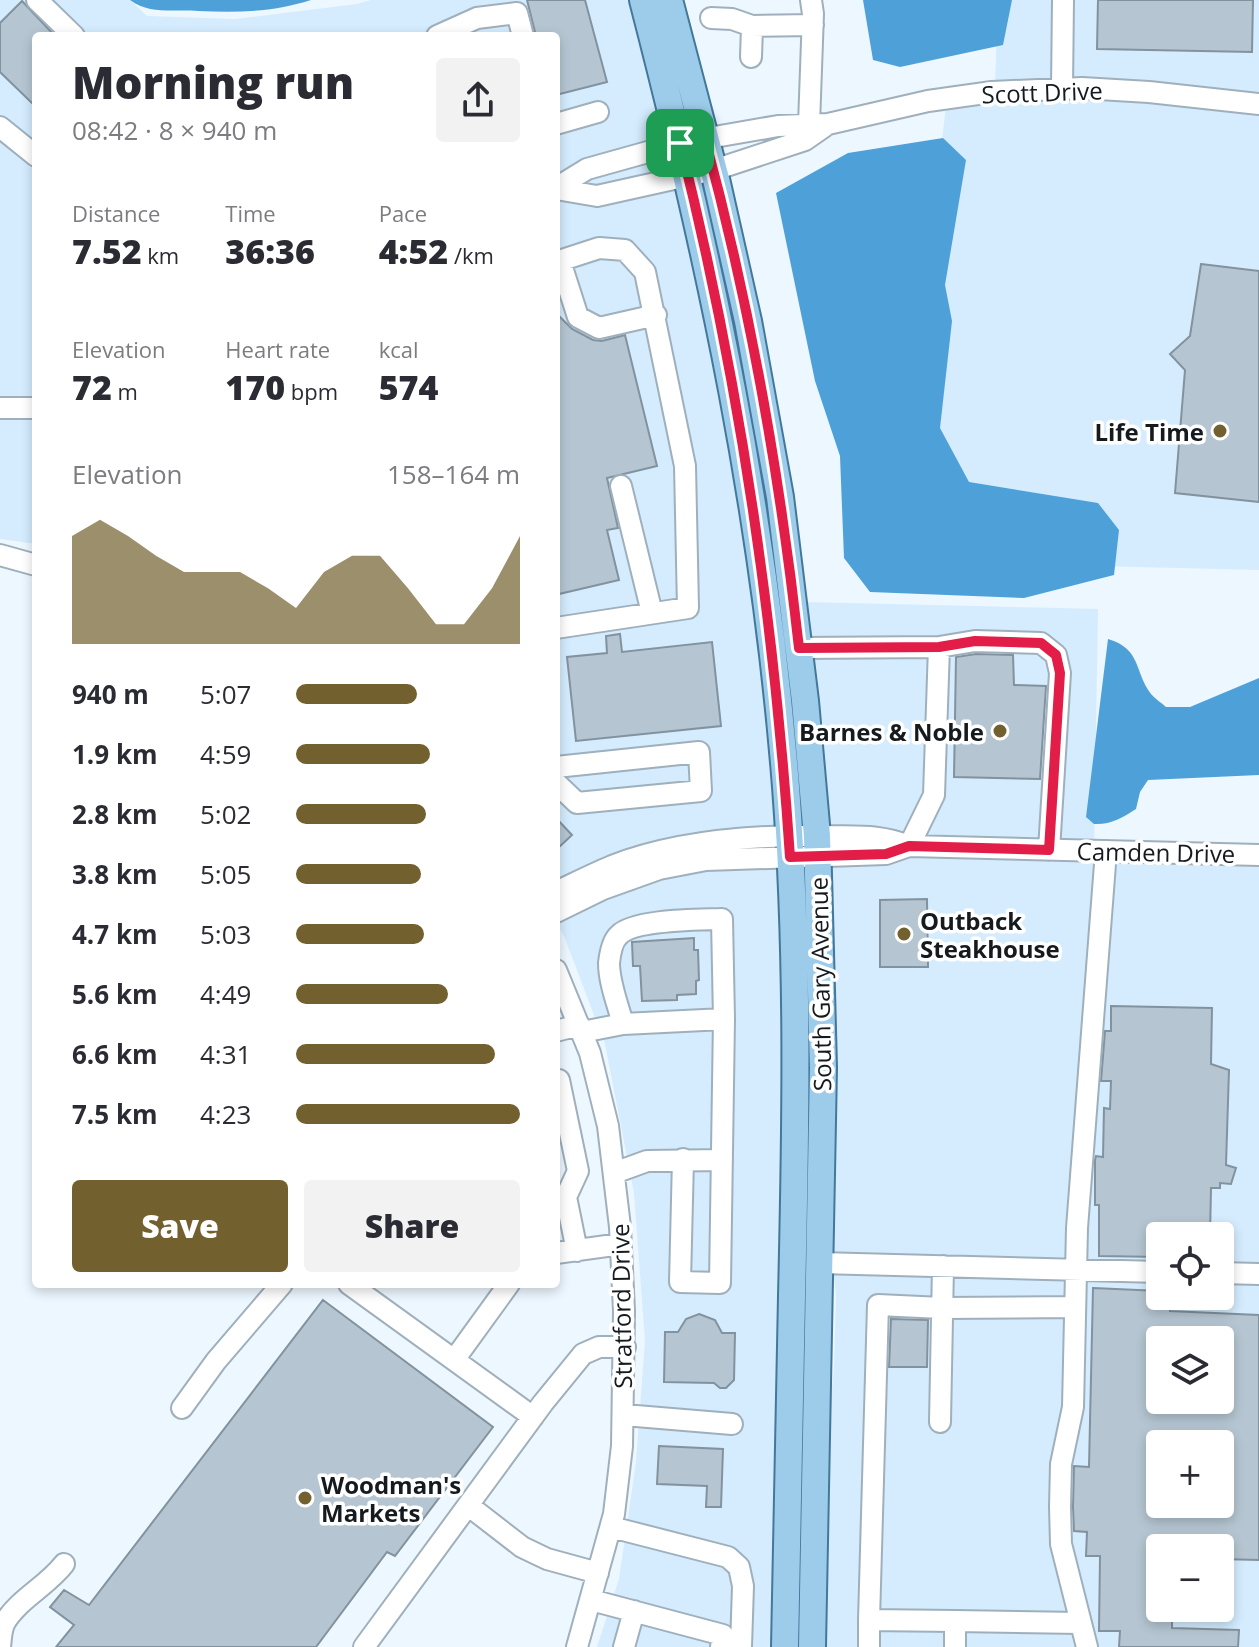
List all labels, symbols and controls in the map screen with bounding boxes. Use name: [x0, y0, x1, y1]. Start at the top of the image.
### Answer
text: Morning run: [72, 52, 354, 112]
button: share: [436, 58, 520, 142]
street label: Scott Drive: [981, 73, 1103, 111]
pin: [646, 109, 714, 177]
text: 08:42 · 8 × 940 m: [72, 112, 277, 148]
icon: arrive: [658, 121, 702, 165]
text: Distance: [72, 198, 160, 228]
text: Time: [225, 198, 276, 228]
text: Pace: [379, 198, 427, 228]
text: 7.52: [72, 228, 142, 274]
text: 36:36: [225, 228, 315, 274]
text: 4:52: [379, 228, 448, 274]
text: km: [142, 240, 179, 270]
text: /km: [448, 240, 494, 270]
text: Elevation: [72, 334, 165, 364]
text: Heart rate: [225, 334, 330, 364]
text: kcal: [379, 334, 419, 364]
text: 72: [72, 364, 112, 410]
text: 170: [225, 364, 285, 410]
text: 574: [379, 364, 438, 410]
text: m: [112, 376, 138, 406]
text: bpm: [285, 376, 338, 406]
place label: Life Time: [1094, 415, 1204, 448]
marker: Life Time: [1211, 422, 1229, 440]
text: Elevation: [72, 456, 182, 492]
text: 158–164 m: [387, 456, 520, 492]
text: 940 m: [72, 676, 149, 712]
text: 5:07: [200, 676, 251, 712]
place label: Barnes & Noble: [799, 715, 984, 748]
marker: Barnes & Noble: [991, 722, 1009, 740]
text: 1.9 km: [72, 736, 158, 772]
text: 4:59: [200, 736, 251, 772]
text: 2.8 km: [72, 796, 158, 832]
text: 5:02: [200, 796, 251, 832]
street label: Camden Drive: [1076, 834, 1236, 870]
text: 3.8 km: [72, 856, 158, 892]
text: 5:05: [200, 856, 251, 892]
street label: South Gary Avenue: [802, 877, 838, 1091]
place label: Outback Steakhouse: [920, 904, 1060, 965]
text: 4.7 km: [72, 916, 158, 952]
text: 5:03: [200, 916, 251, 952]
marker: Outback Steakhouse: [895, 925, 913, 943]
text: 5.6 km: [72, 976, 158, 1012]
text: 4:49: [200, 976, 251, 1012]
text: 6.6 km: [72, 1036, 158, 1072]
text: 4:31: [200, 1036, 251, 1072]
text: 7.5 km: [72, 1096, 158, 1132]
text: 4:23: [200, 1096, 251, 1132]
button: Save: [72, 1180, 288, 1272]
button: Share: [304, 1180, 520, 1272]
map controls: [1146, 1222, 1234, 1622]
button: locate: [1146, 1222, 1234, 1310]
street label: Stratford Drive: [603, 1223, 639, 1389]
button: layers: [1146, 1326, 1234, 1414]
button: +: [1146, 1430, 1234, 1518]
place label: Woodman's Markets: [321, 1468, 461, 1529]
marker: Woodman's Markets: [296, 1489, 314, 1507]
button: −: [1146, 1534, 1234, 1622]

